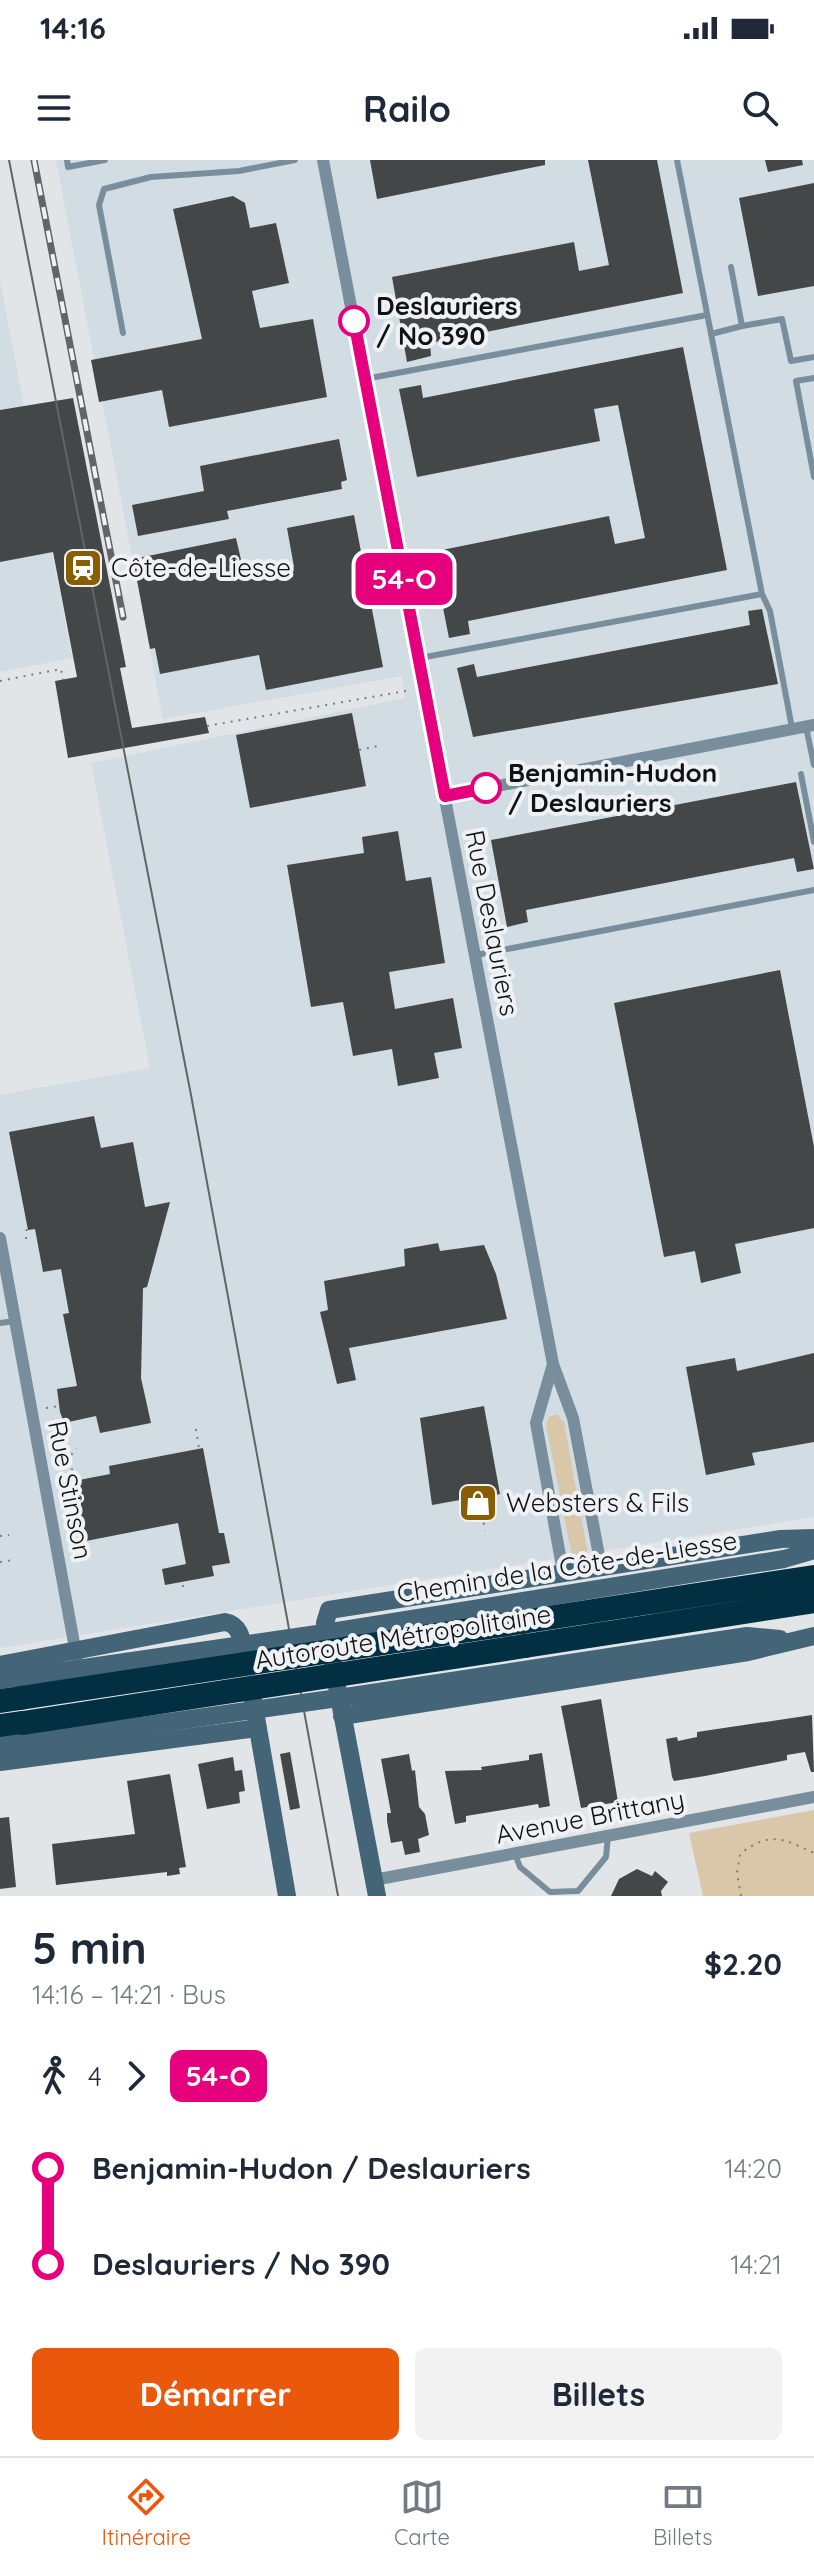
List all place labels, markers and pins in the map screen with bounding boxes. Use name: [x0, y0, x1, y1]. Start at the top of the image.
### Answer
place label: Deslauriers / No 390: [376, 289, 518, 352]
marker: Deslauriers / No 390: [339, 306, 369, 336]
station icon: Côte-de-Liesse: [62, 547, 104, 589]
place label: Côte-de-Liesse: [111, 551, 291, 584]
place label: Benjamin-Hudon / Deslauriers: [508, 756, 717, 819]
marker: Benjamin-Hudon / Deslauriers: [471, 773, 501, 803]
shop icon: Websters & Fils: [457, 1482, 499, 1524]
place label: Websters & Fils: [506, 1486, 689, 1519]

